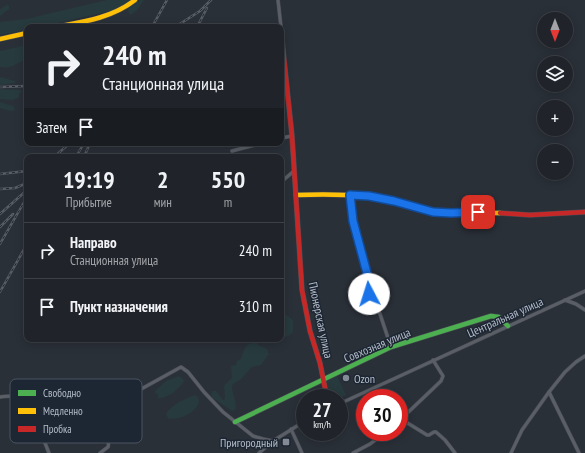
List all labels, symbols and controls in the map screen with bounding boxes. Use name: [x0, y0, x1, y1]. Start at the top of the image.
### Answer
north arrow: [537, 12, 573, 48]
map controls: [537, 12, 573, 180]
text: 240 m: [102, 36, 166, 73]
icon: right: [36, 40, 88, 92]
button: layers: [537, 56, 573, 92]
text: Станционная улица: [102, 72, 224, 95]
button: +: [537, 100, 573, 136]
icon: arrive: [75, 116, 97, 138]
text: Затем: [36, 118, 67, 137]
button: −: [537, 144, 573, 180]
text: 19:19: [63, 164, 115, 195]
text: 2: [157, 164, 168, 195]
text: 550: [211, 164, 245, 195]
text: Прибытие: [66, 194, 112, 211]
text: мин: [154, 194, 172, 211]
text: m: [224, 194, 232, 211]
pin: [461, 195, 495, 229]
icon: arrive: [467, 201, 489, 223]
text: Направо: [70, 233, 117, 252]
icon: right: [36, 240, 58, 262]
text: 240 m: [239, 241, 272, 260]
text: Станционная улица: [70, 252, 158, 269]
position arrow: [348, 273, 390, 315]
street label: Пионерская улица: [306, 280, 336, 360]
street label: Центральная улица: [465, 293, 545, 340]
icon: arrive: [36, 296, 58, 318]
text: Пункт назначения: [70, 297, 168, 316]
text: 310 m: [239, 297, 272, 316]
street label: Совхозная улица: [341, 324, 413, 366]
place label: Ozon: [354, 371, 375, 386]
marker: Ozon: [341, 373, 351, 383]
legend: [10, 379, 142, 443]
text: Свободно: [43, 386, 81, 400]
speed limit sign: 30: [356, 389, 408, 441]
text: 27: [312, 397, 332, 423]
text: Медленно: [43, 404, 83, 418]
text: km/h: [313, 418, 331, 431]
text: Пробка: [43, 422, 72, 436]
place label: Пригородный: [220, 435, 278, 450]
marker: Пригородный: [281, 437, 291, 447]

